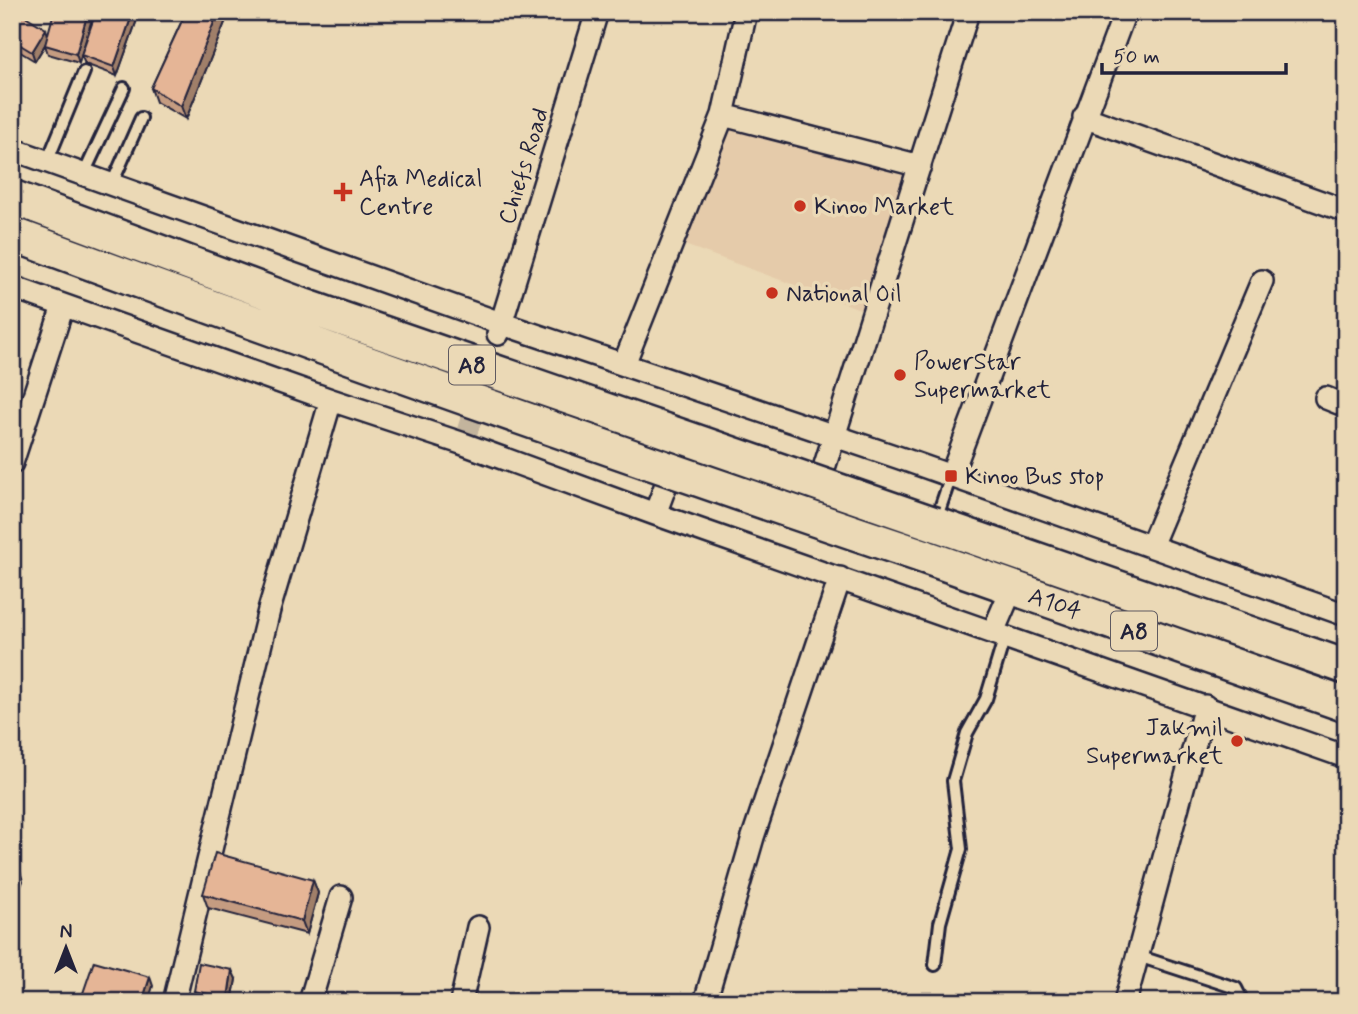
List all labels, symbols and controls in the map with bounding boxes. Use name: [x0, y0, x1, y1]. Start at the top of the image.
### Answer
scale bar: [1102, 32, 1286, 76]
text: 50 m: [1113, 43, 1160, 71]
street label: Chiefs Road: [492, 104, 557, 228]
place label: Afia Medical Centre: [359, 164, 483, 223]
marker: Afia Medical Centre: [333, 182, 353, 202]
place label: Kinoo Market: [814, 192, 954, 223]
marker: Kinoo Market: [792, 198, 808, 214]
place label: National Oil: [786, 279, 902, 310]
marker: National Oil: [764, 285, 780, 301]
road number: A8: [449, 346, 495, 384]
place label: PowerStar Supermarket: [914, 347, 1051, 406]
marker: PowerStar Supermarket: [892, 367, 908, 383]
place label: Kinoo Bus stop: [965, 462, 1104, 493]
marker: Kinoo Bus stop: [943, 468, 959, 484]
street label: A104: [1024, 581, 1085, 628]
road number: A8: [1111, 611, 1157, 650]
place label: Jakmil Supermarket: [1086, 713, 1223, 772]
marker: Jakmil Supermarket: [1229, 733, 1245, 749]
north arrow: [32, 912, 102, 982]
text: N: [60, 920, 72, 945]

